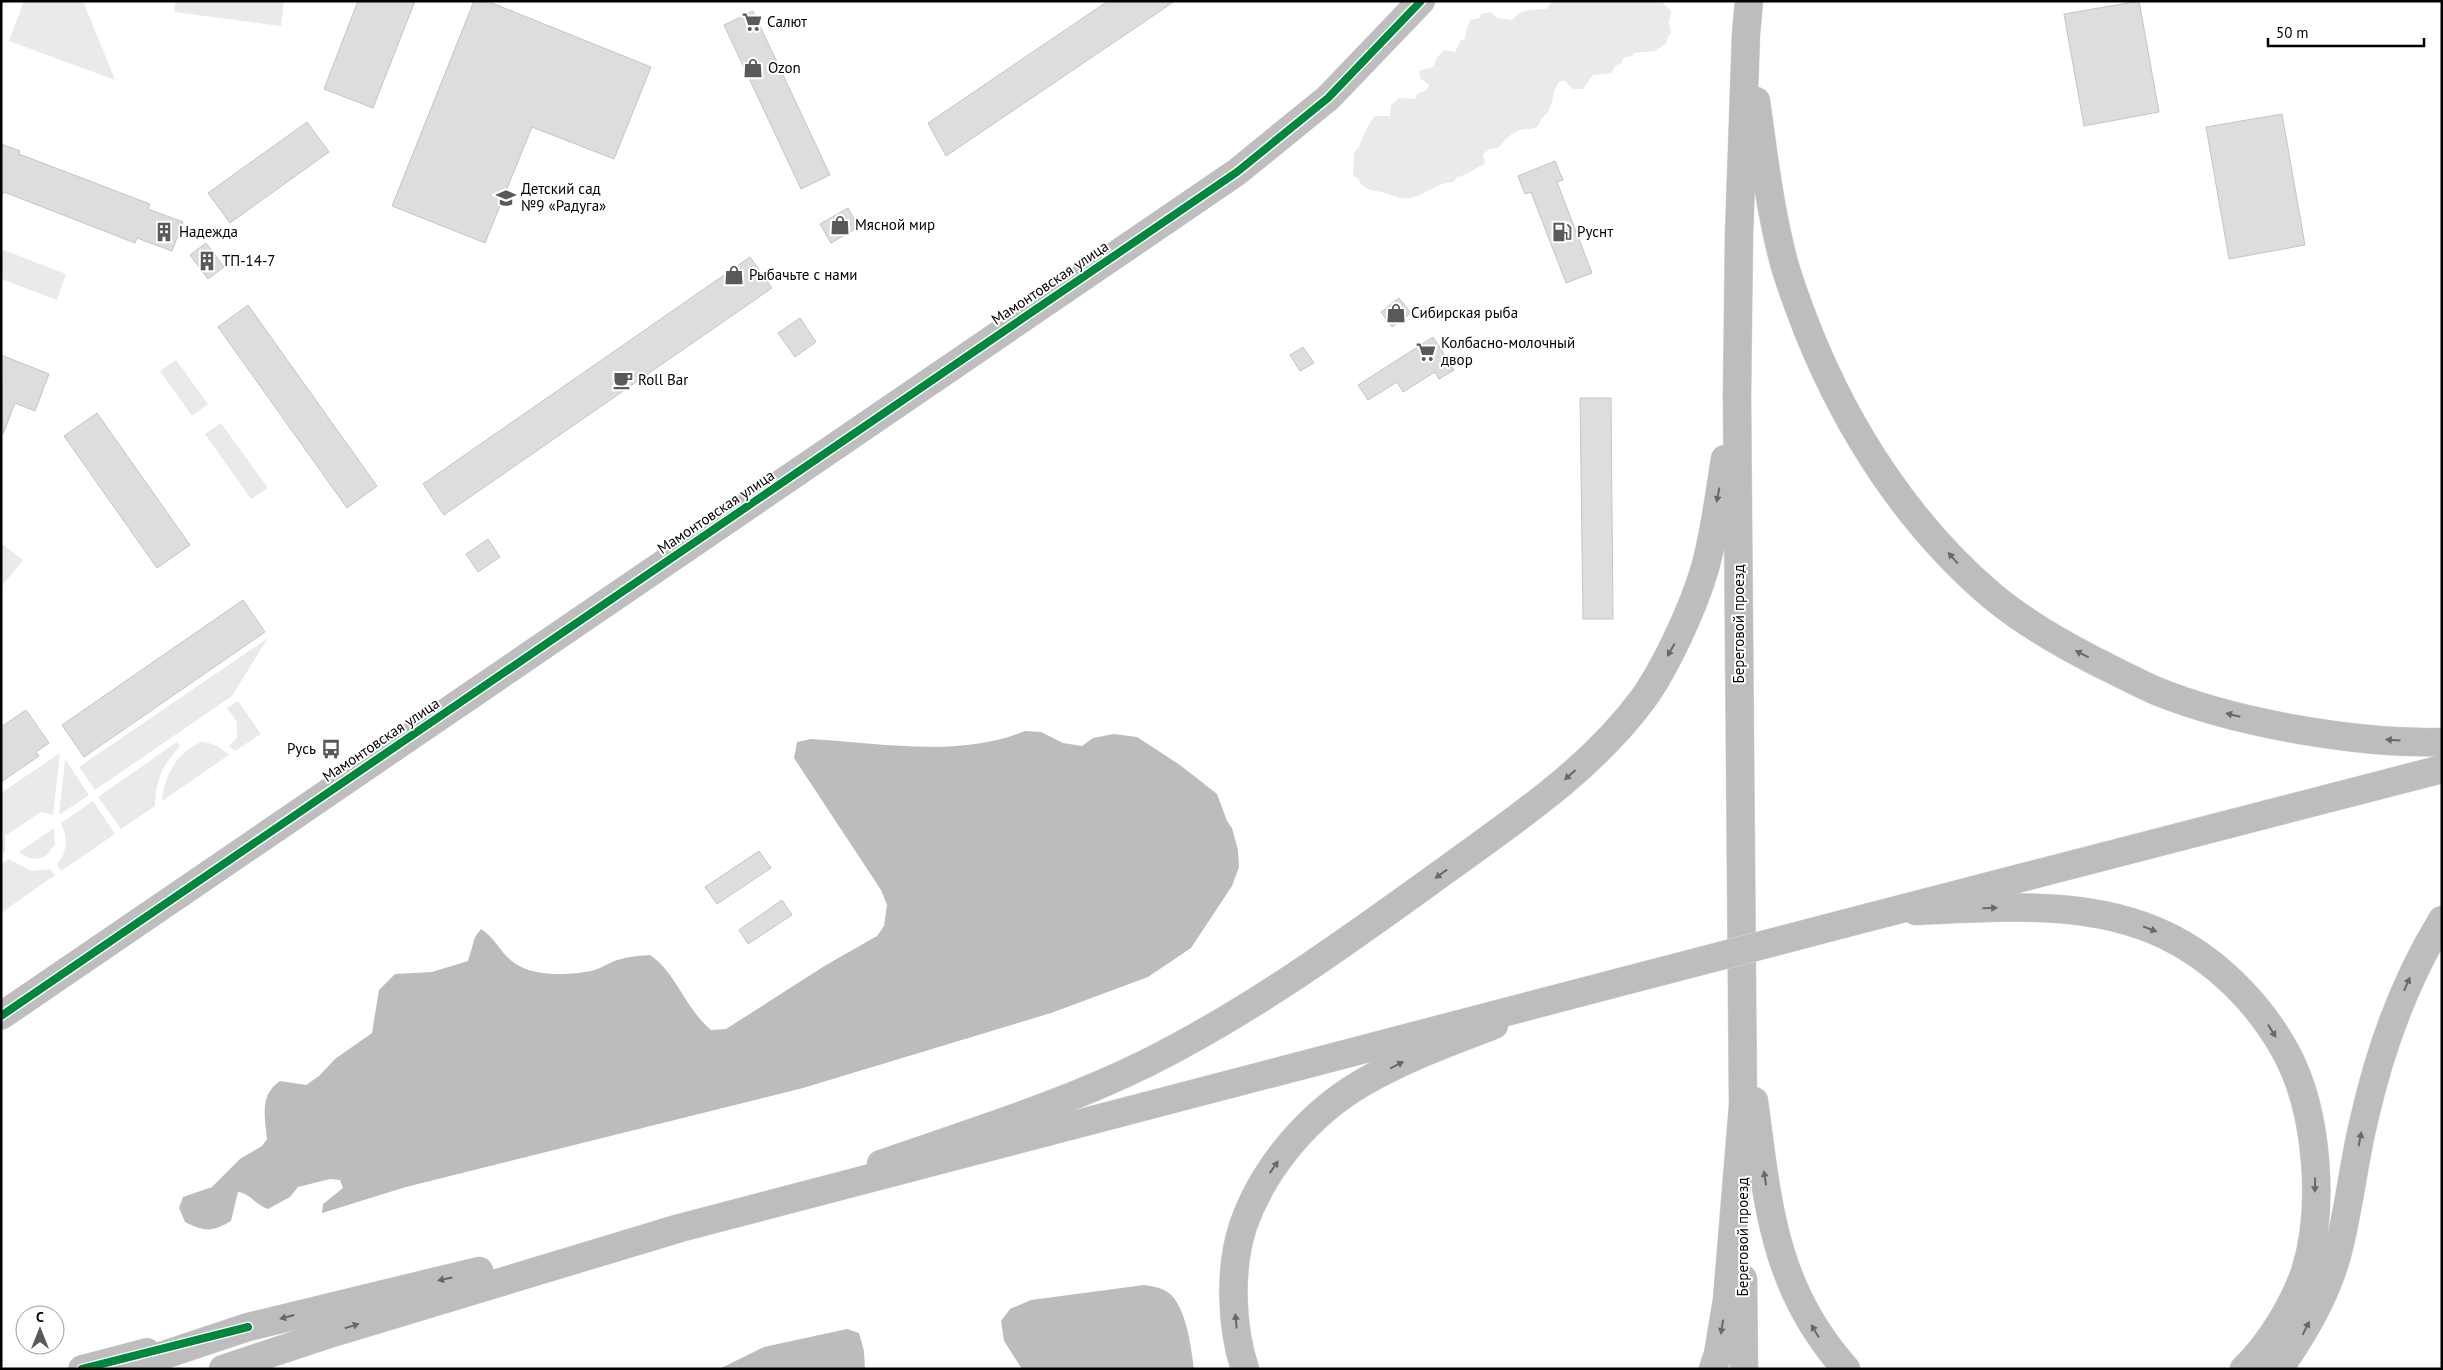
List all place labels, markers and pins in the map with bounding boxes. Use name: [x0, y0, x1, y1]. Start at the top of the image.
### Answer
supermarket icon: Салют: [741, 11, 763, 33]
place label: Салют: [767, 12, 807, 31]
shop icon: Ozon: [742, 57, 764, 79]
place label: Ozon: [768, 58, 801, 77]
place label: Детский сад №9 «Радуга»: [521, 179, 606, 215]
school or university icon: Детский сад №9 «Радуга»: [495, 187, 517, 209]
shop icon: Мясной мир: [829, 214, 851, 236]
place label: Мясной мир: [855, 215, 935, 234]
building icon: Надежда: [153, 221, 175, 243]
fuel station icon: Руснт: [1551, 221, 1573, 243]
place label: Надежда: [179, 222, 238, 241]
place label: Руснт: [1577, 222, 1613, 241]
building icon: ТП-14-7: [196, 250, 218, 272]
place label: ТП-14-7: [222, 251, 276, 270]
shop icon: Рыбачьте с нами: [723, 264, 745, 286]
place label: Рыбачьте с нами: [749, 265, 858, 284]
shop icon: Сибирская рыба: [1385, 302, 1407, 324]
place label: Сибирская рыба: [1411, 303, 1518, 322]
place label: Колбасно-молочный двор: [1441, 333, 1575, 369]
supermarket icon: Колбасно-молочный двор: [1415, 341, 1437, 363]
cafe icon: Roll Bar: [612, 369, 634, 391]
place label: Roll Bar: [638, 370, 688, 389]
bus stop icon: Русь: [320, 738, 342, 760]
place label: Русь: [287, 739, 316, 758]

